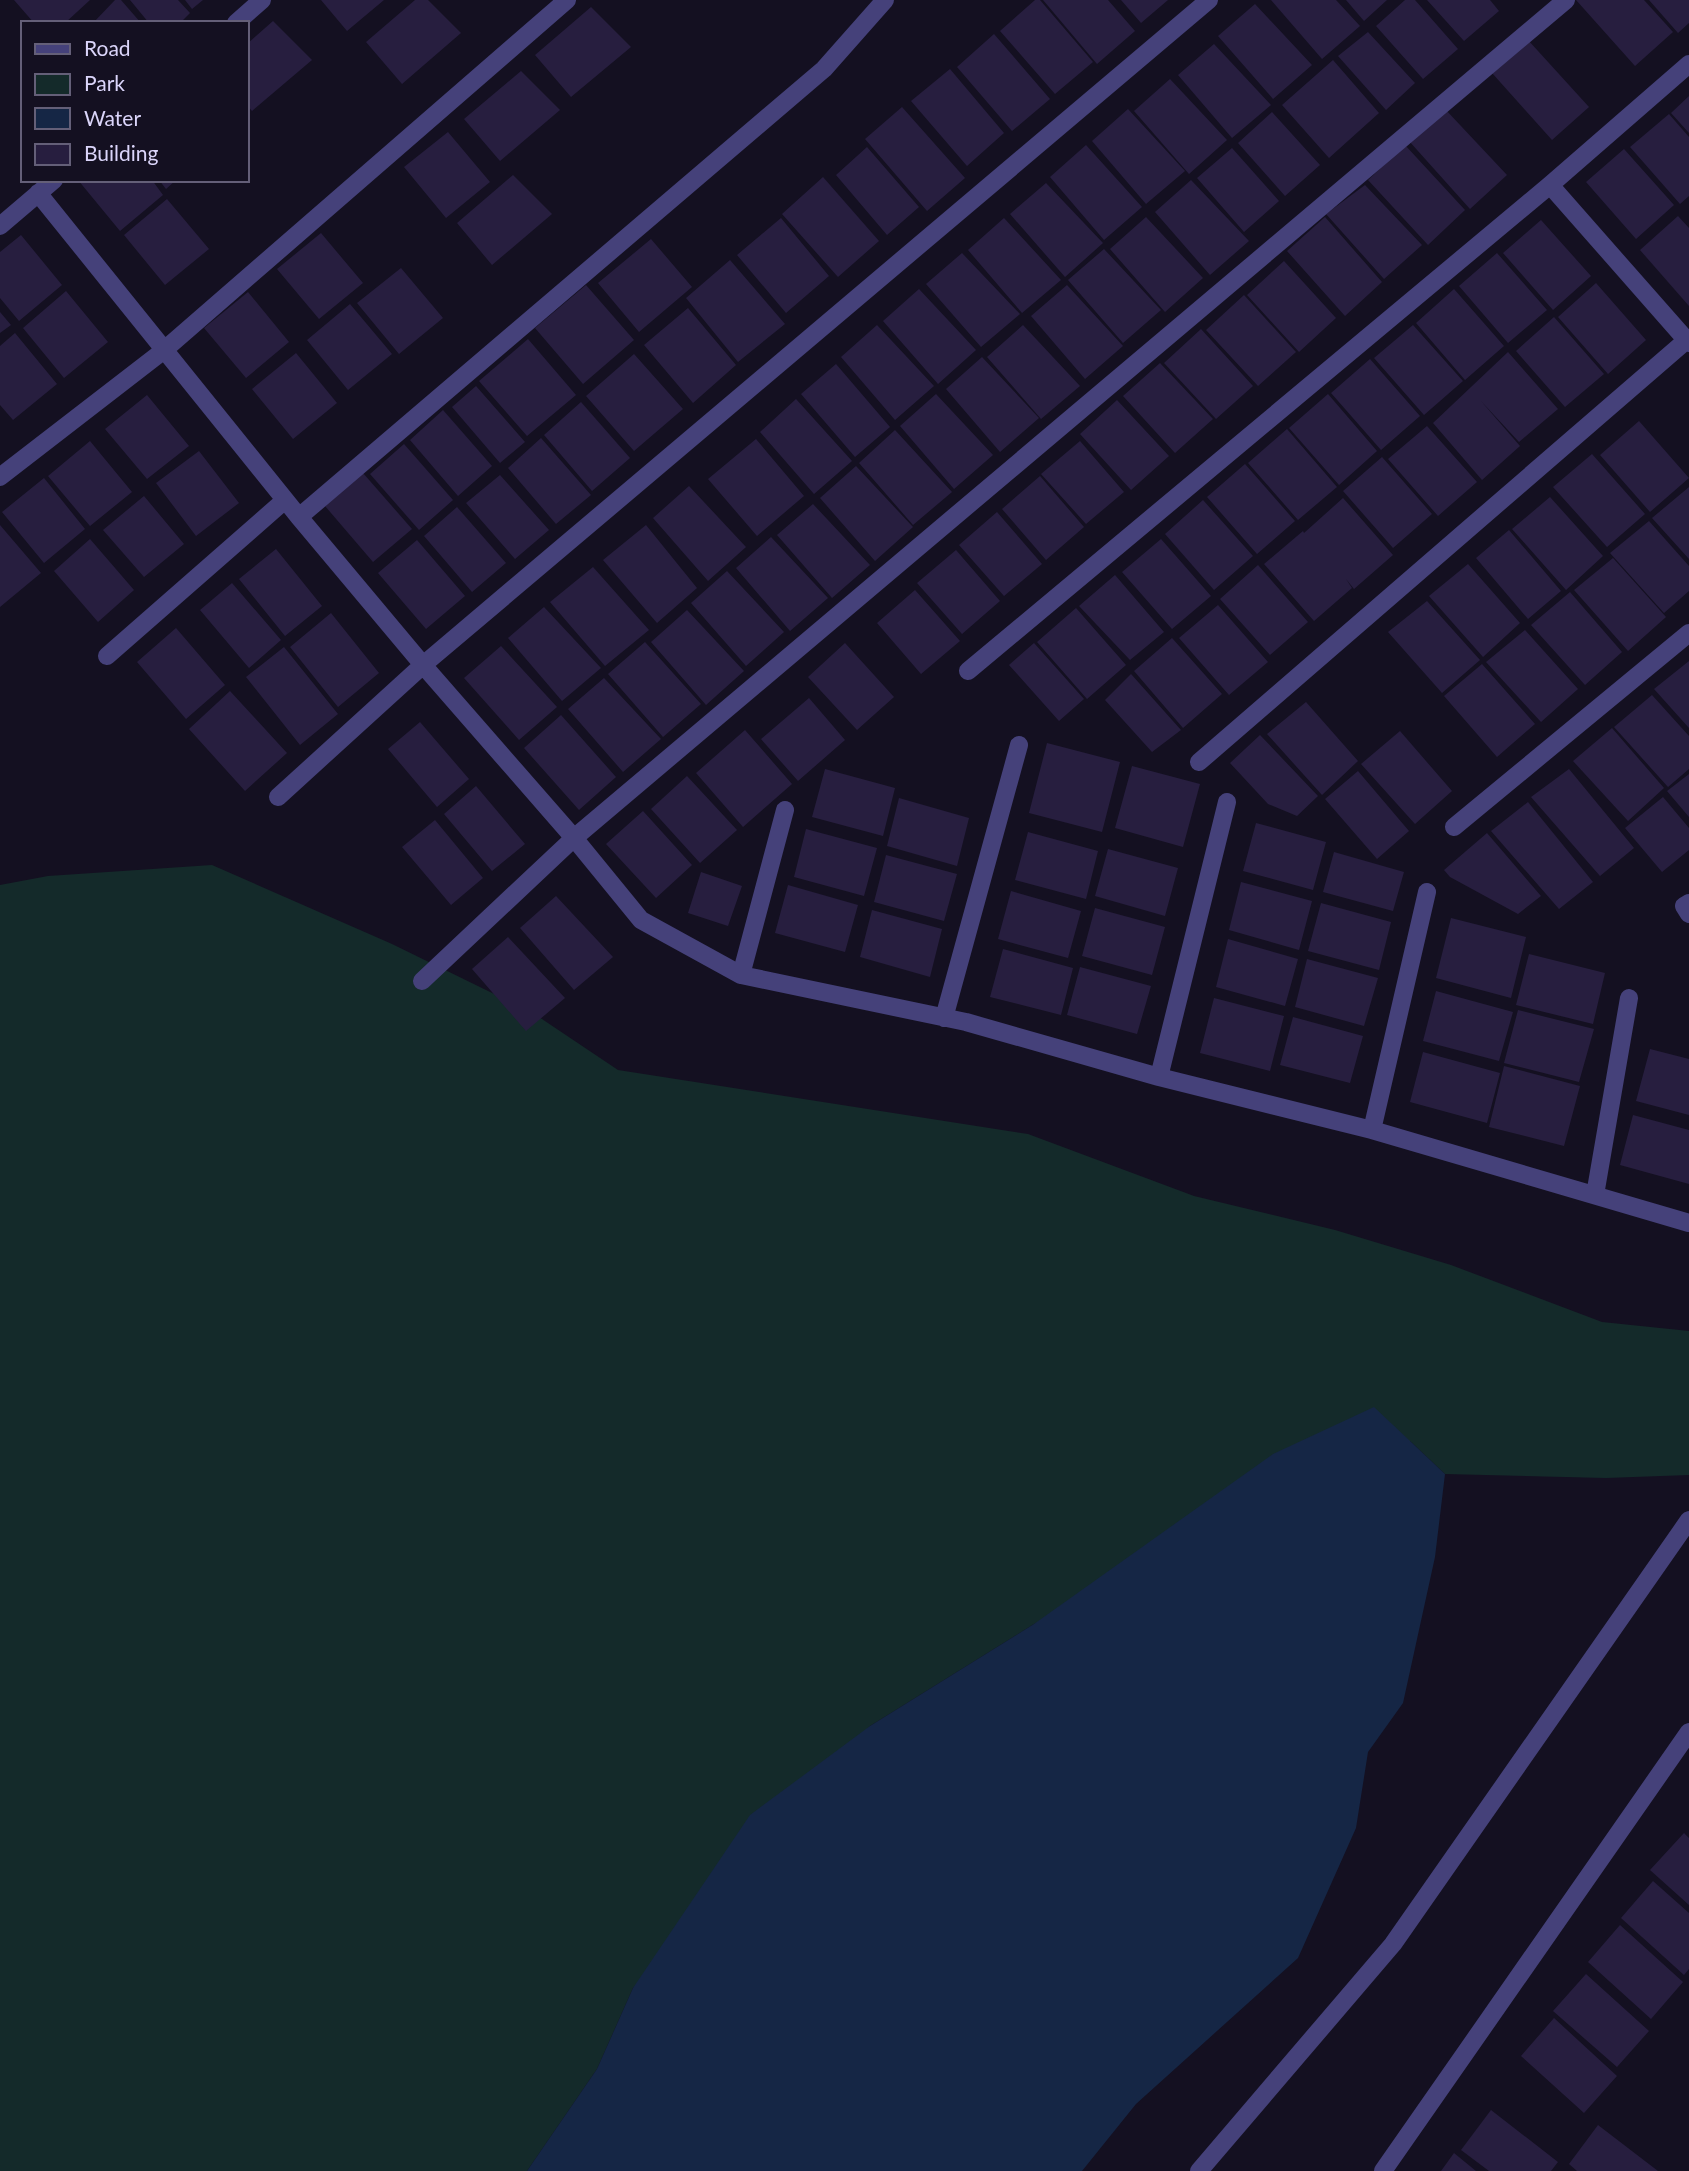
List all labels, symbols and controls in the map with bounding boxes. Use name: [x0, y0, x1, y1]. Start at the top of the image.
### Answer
legend: [21, 21, 248, 182]
text: Road: [84, 35, 131, 60]
text: Park: [84, 70, 125, 95]
text: Water: [84, 105, 141, 130]
text: Building: [84, 140, 159, 165]

